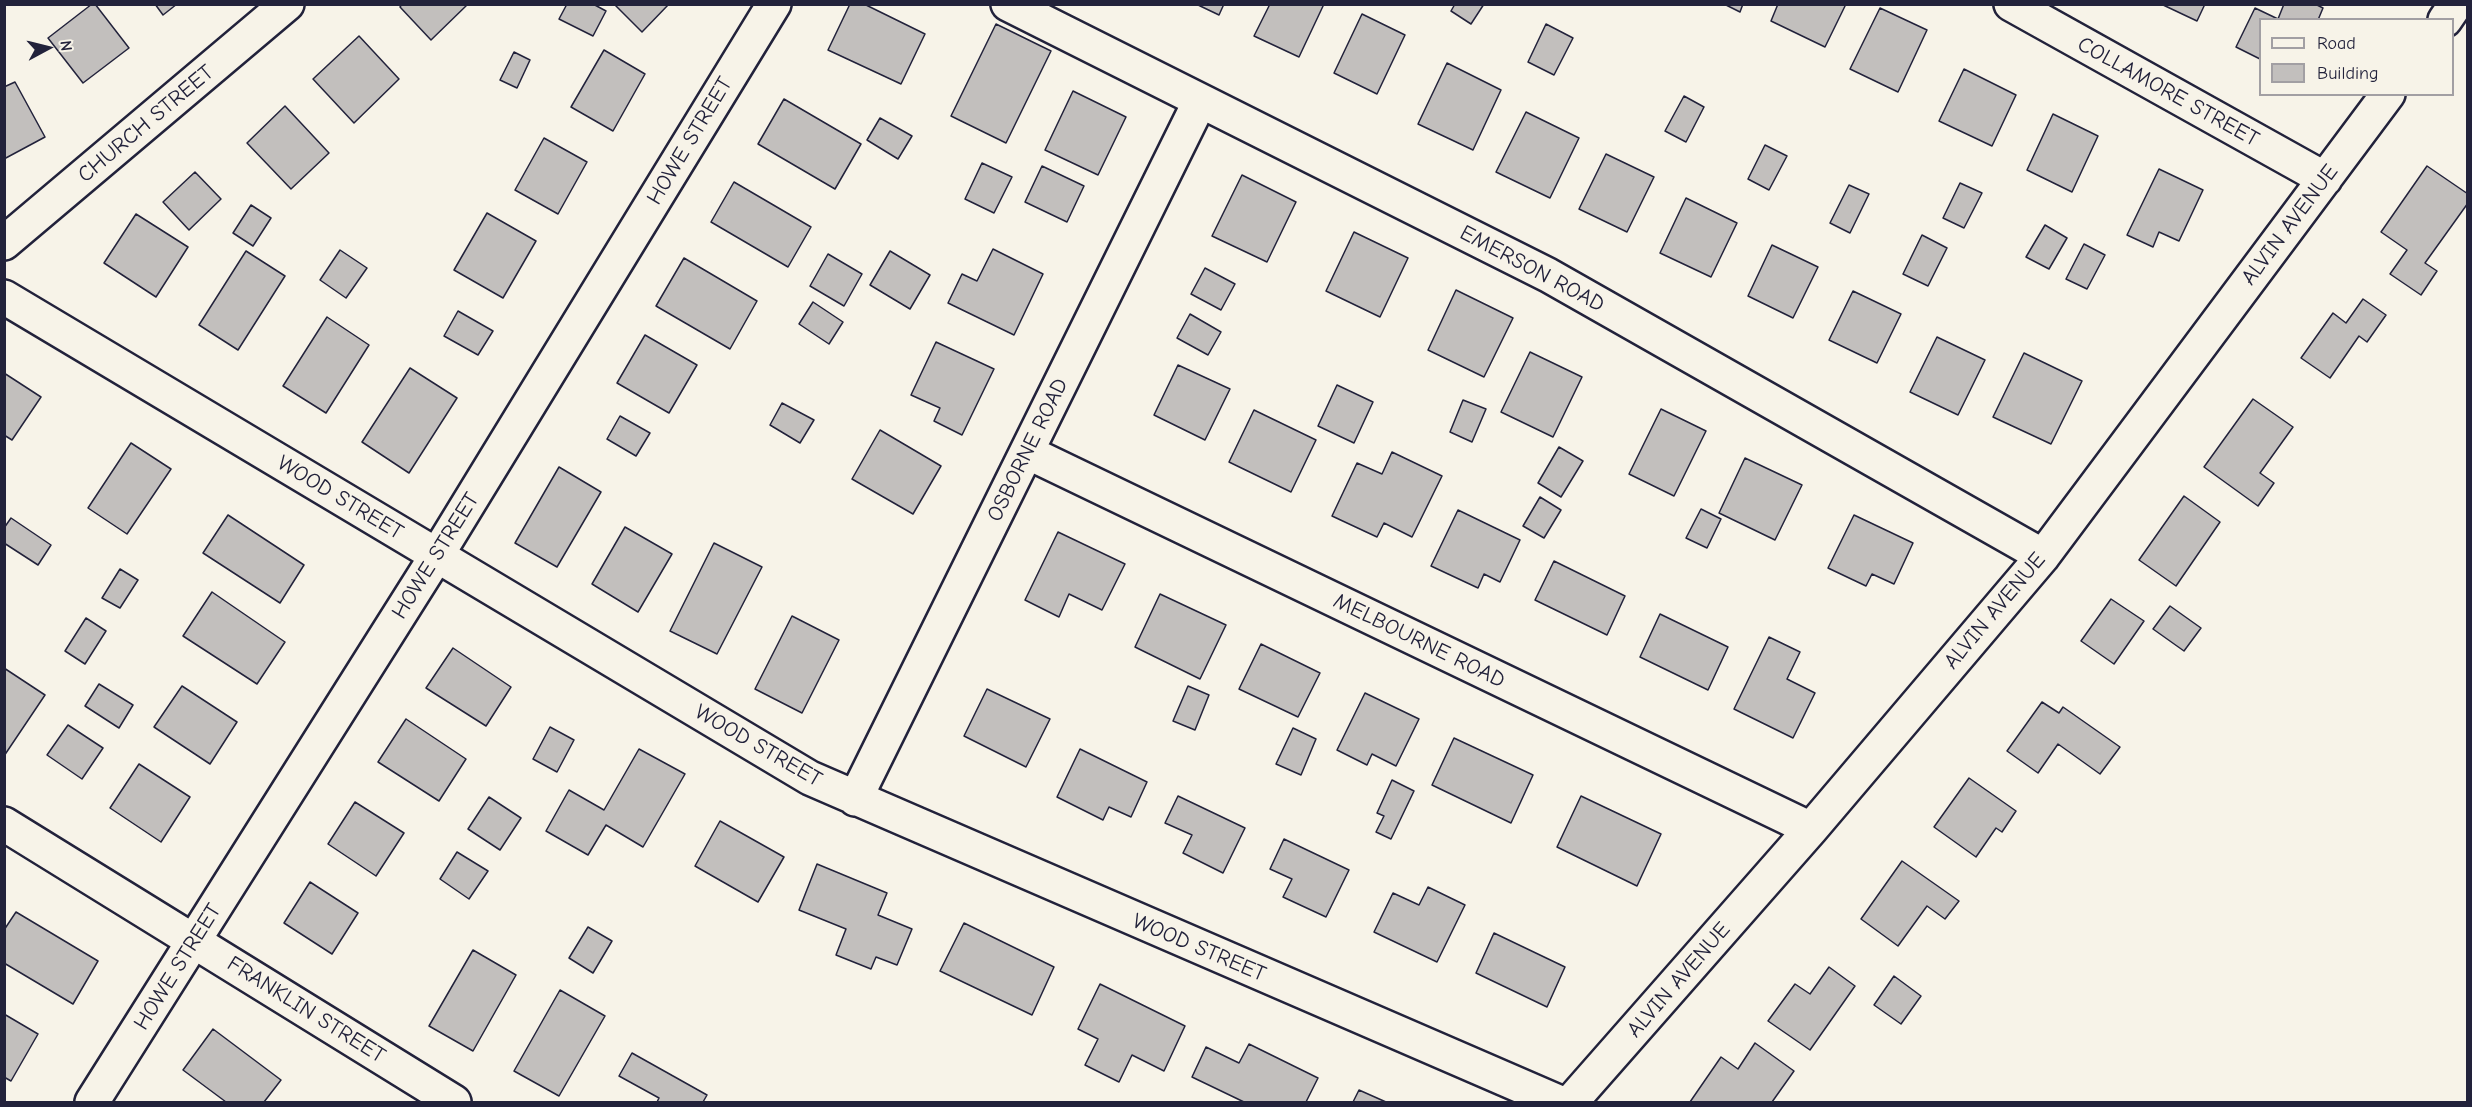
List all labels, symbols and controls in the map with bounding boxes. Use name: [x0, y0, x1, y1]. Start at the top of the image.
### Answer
north arrow: [18, 18, 78, 78]
legend: [2259, 18, 2454, 96]
street label: COLLAMORE STREET: [2073, 31, 2263, 153]
text: Road: [2317, 33, 2356, 54]
text: N: [56, 40, 75, 52]
street label: CHURCH STREET: [73, 59, 219, 189]
text: Building: [2317, 63, 2379, 84]
street label: HOWE STREET: [642, 72, 738, 210]
street label: ALVIN AVENUE: [2236, 159, 2344, 291]
street label: EMERSON ROAD: [1455, 220, 1609, 318]
street label: OSBORNE ROAD: [982, 374, 1074, 526]
street label: WOOD STREET: [272, 450, 408, 546]
street label: HOWE STREET: [387, 488, 485, 624]
street label: ALVIN AVENUE: [1939, 547, 2051, 675]
street label: MELBOURNE ROAD: [1329, 588, 1509, 694]
street label: WOOD STREET: [690, 699, 826, 793]
street label: HOWE STREET: [129, 899, 227, 1035]
street label: WOOD STREET: [1128, 908, 1270, 988]
street label: ALVIN AVENUE: [1622, 917, 1736, 1043]
street label: FRANKLIN STREET: [222, 951, 390, 1069]

